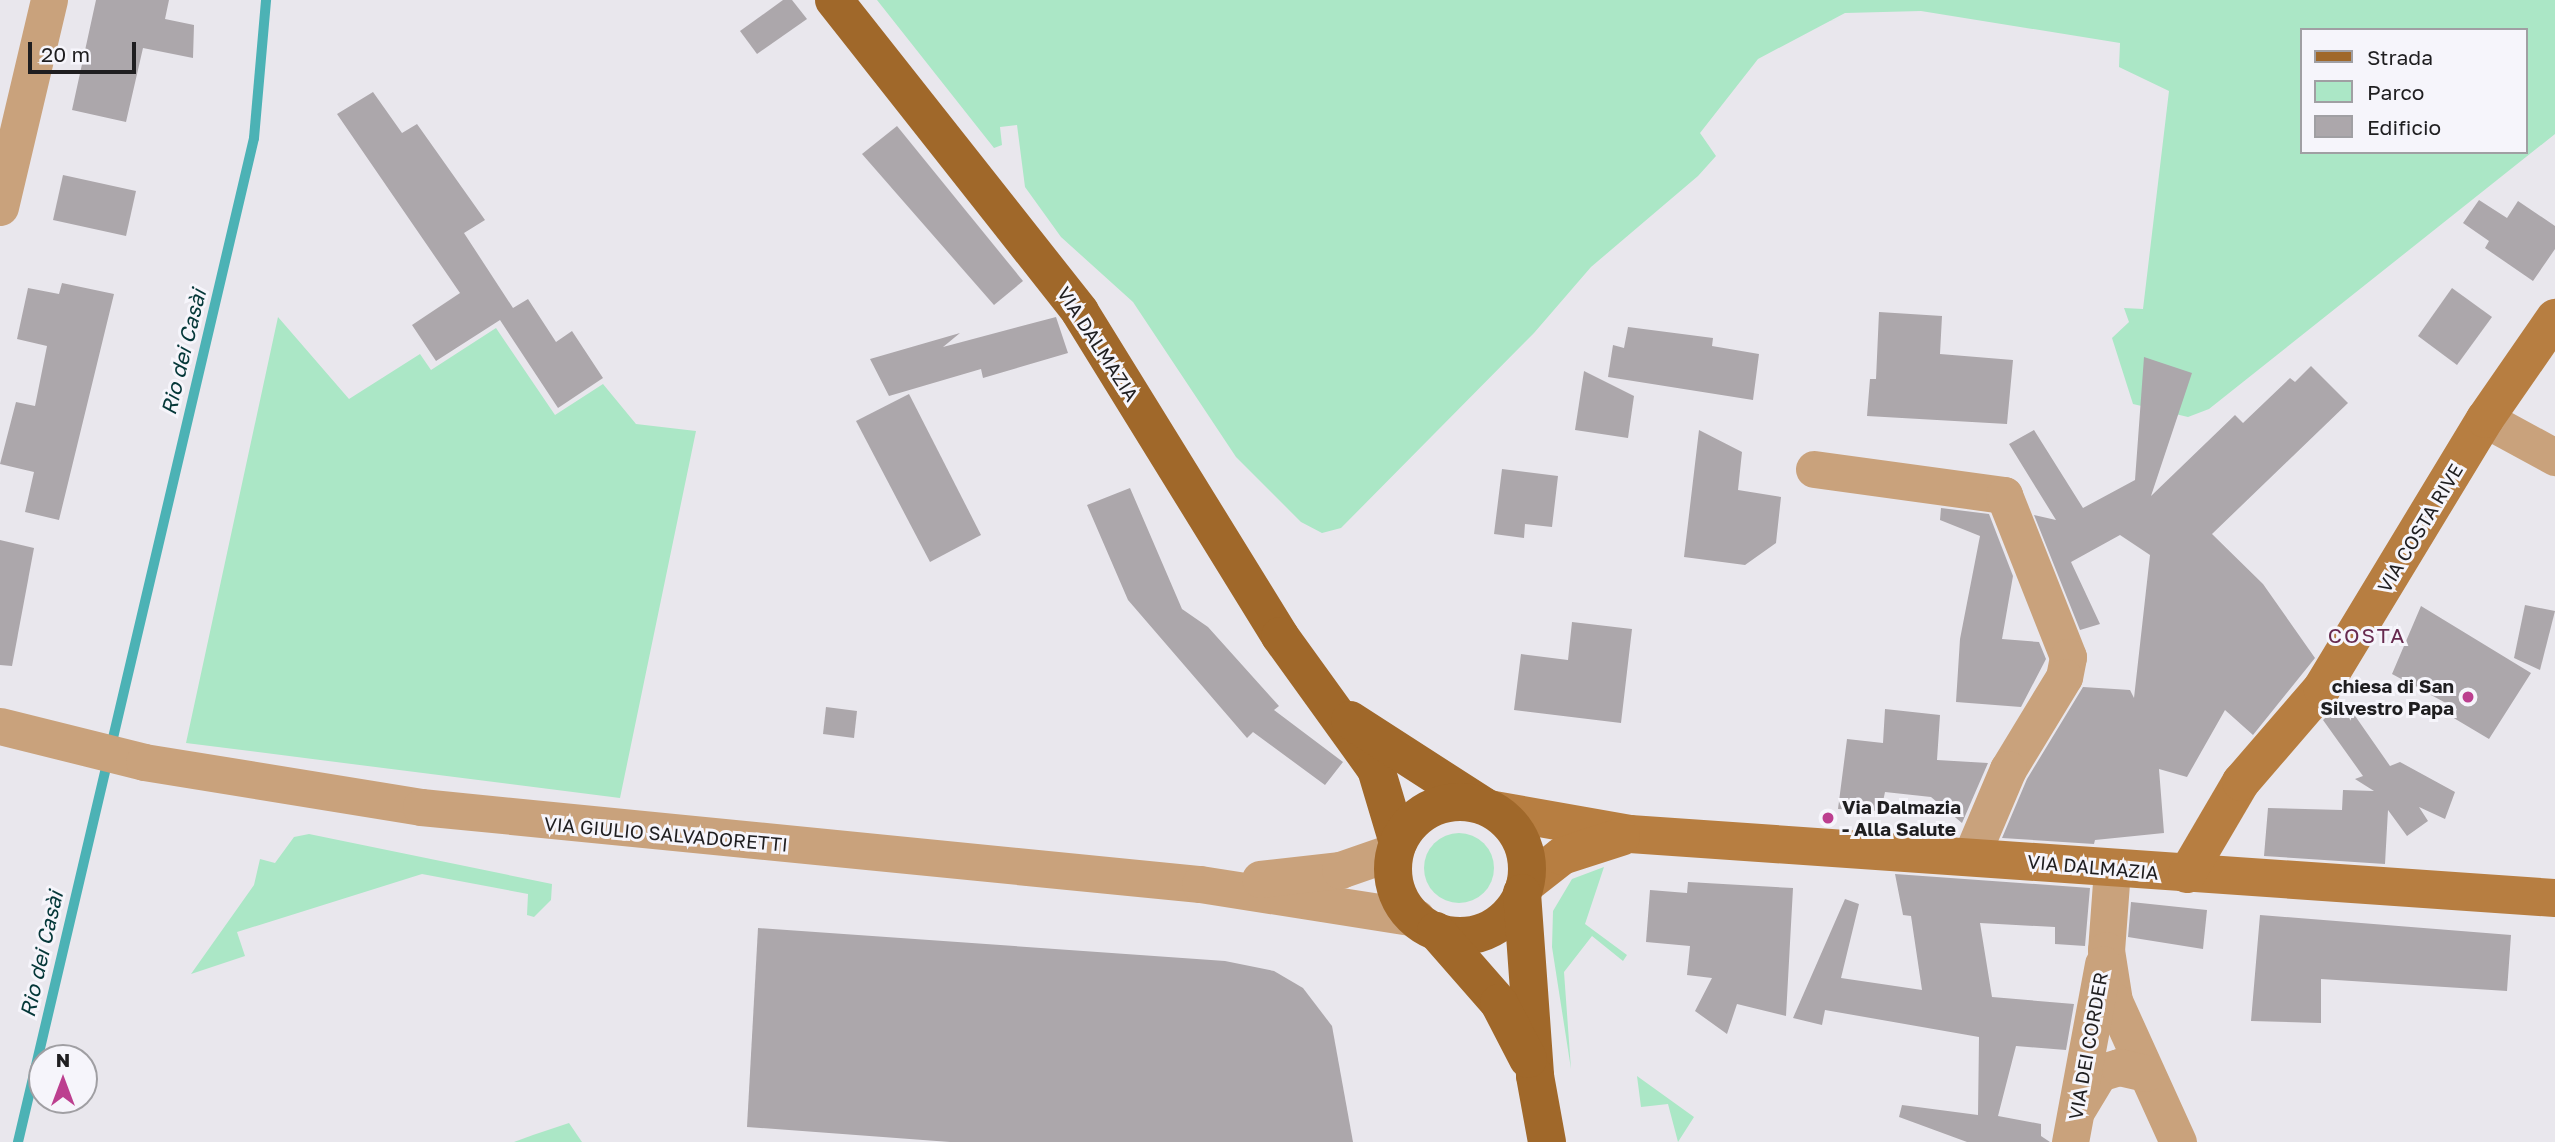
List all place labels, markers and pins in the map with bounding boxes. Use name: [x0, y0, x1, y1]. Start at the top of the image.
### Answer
place label: chiesa di San Silvestro Papa: [2320, 675, 2454, 719]
marker: chiesa di San Silvestro Papa: [2460, 689, 2476, 705]
place label: Via Dalmazia - Alla Salute: [1842, 796, 1961, 840]
marker: Via Dalmazia - Alla Salute: [1820, 810, 1836, 826]

